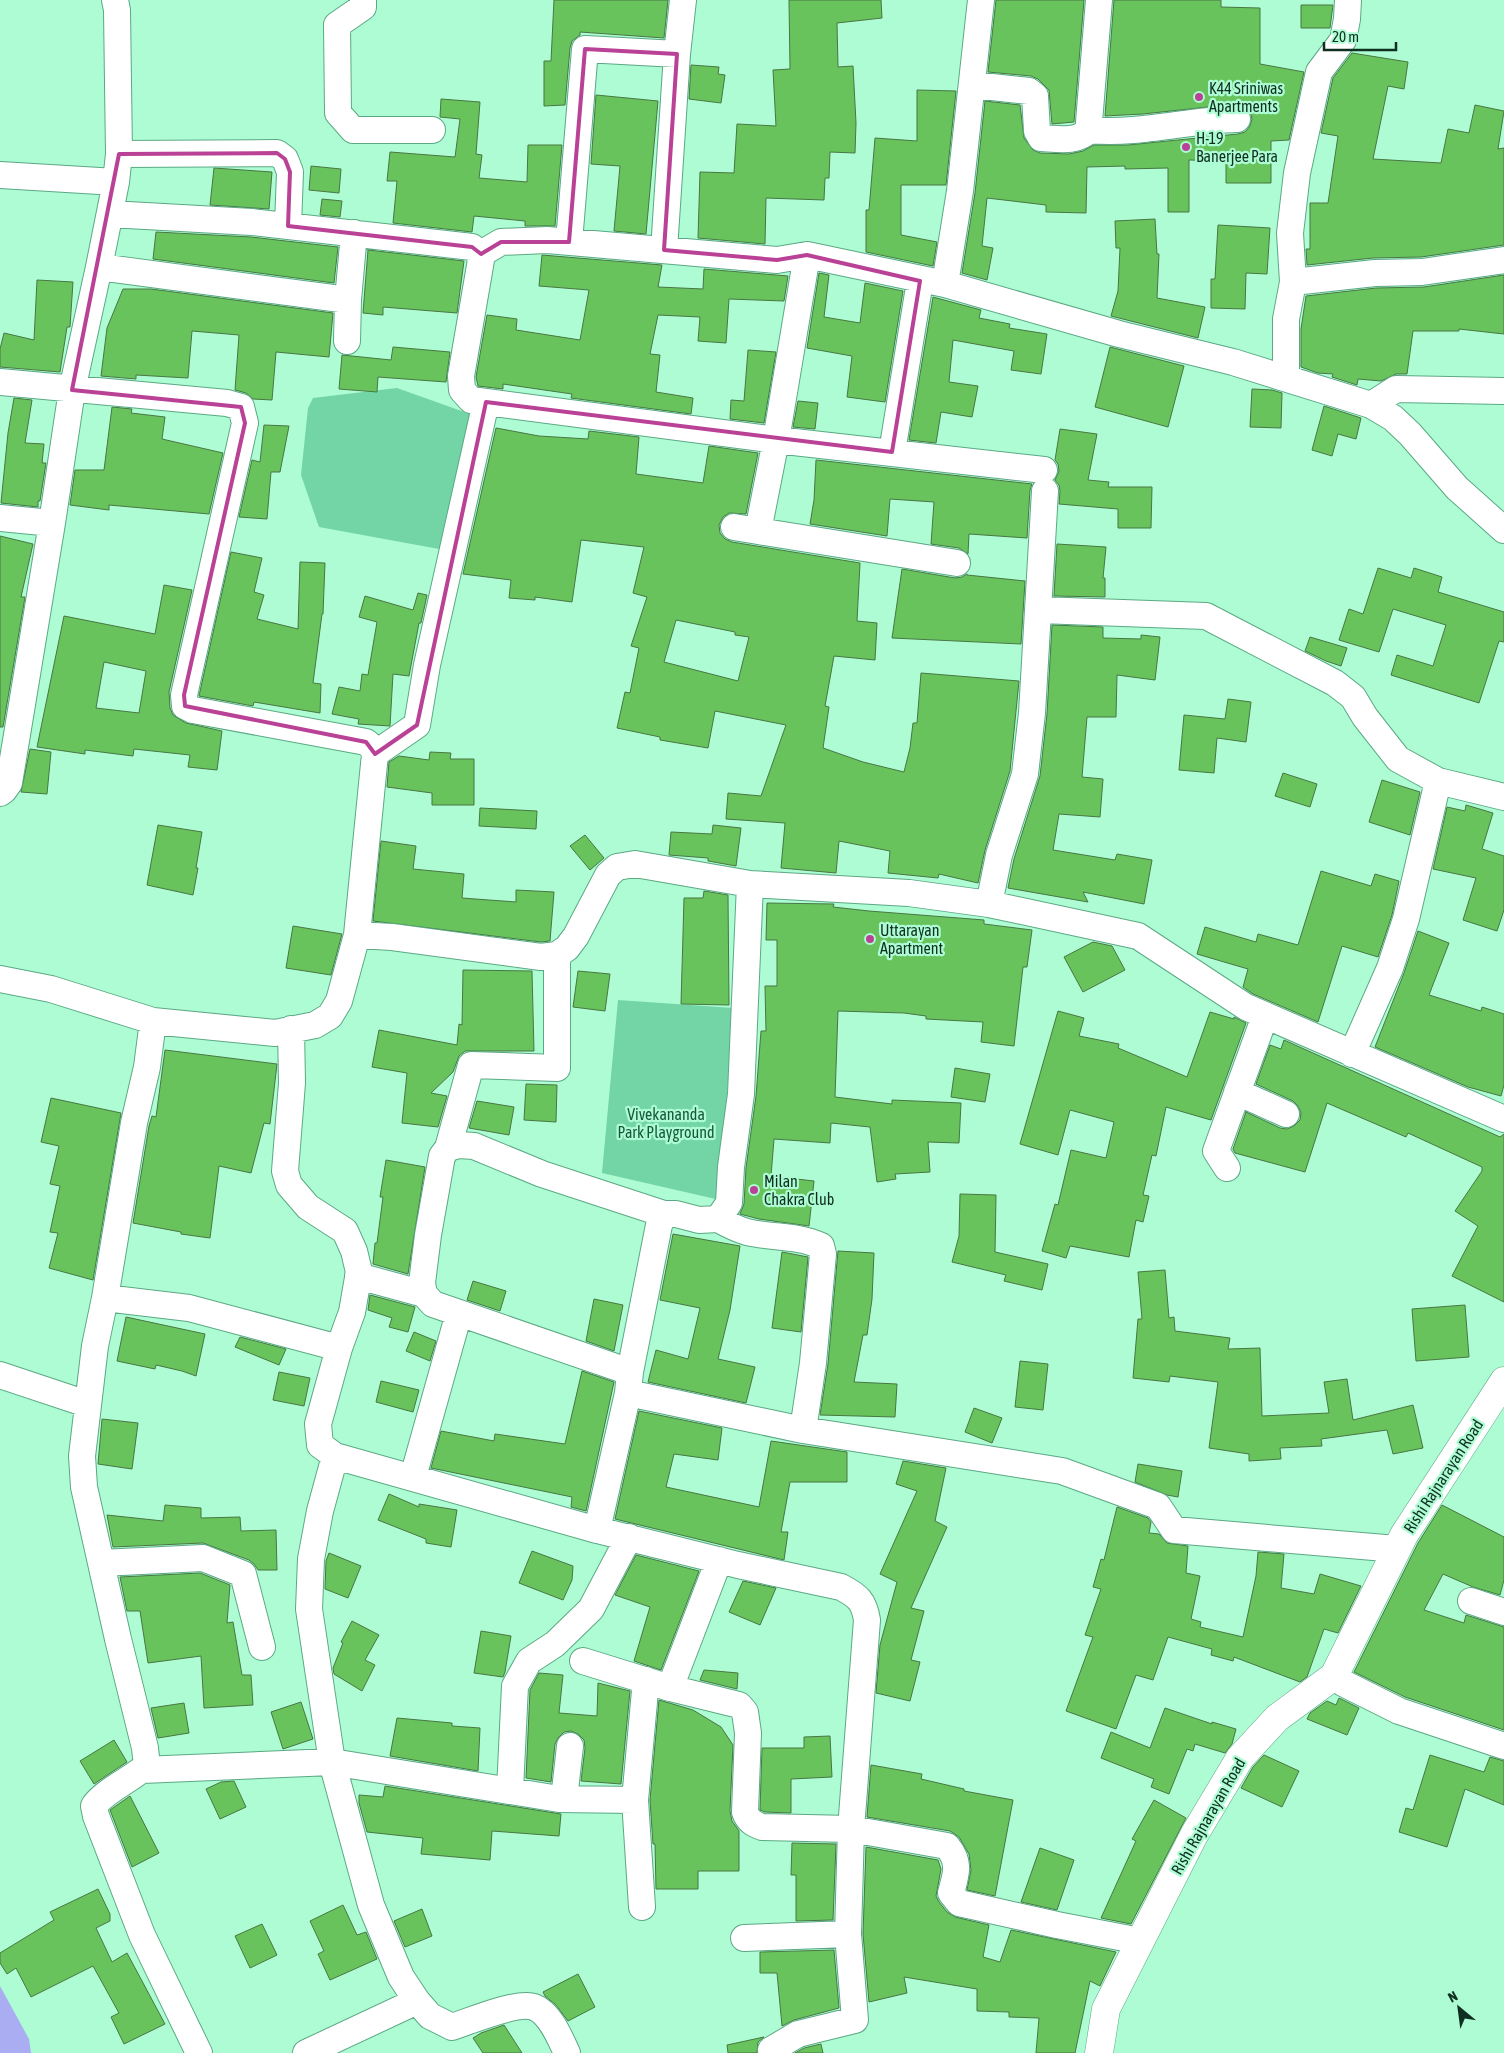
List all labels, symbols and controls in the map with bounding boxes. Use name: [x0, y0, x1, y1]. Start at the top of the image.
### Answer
scale bar: [1324, 20, 1396, 52]
text: 20 m: [1332, 28, 1359, 45]
place label: K44 Sriniwas Apartments: [1209, 79, 1283, 116]
marker: K44 Sriniwas Apartments: [1193, 91, 1205, 103]
place label: H-19 Banerjee Para: [1196, 129, 1278, 166]
marker: H-19 Banerjee Para: [1180, 141, 1192, 153]
place label: Uttarayan Apartment: [880, 921, 944, 958]
marker: Uttarayan Apartment: [864, 933, 876, 945]
park label: Vivekananda Park Playground: [617, 1105, 715, 1142]
place label: Milan Chakra Club: [764, 1172, 834, 1208]
marker: Milan Chakra Club: [748, 1184, 760, 1196]
street label: Rishi Rajnarayan Road: [1400, 1416, 1487, 1537]
street label: Rishi Rajnarayan Road: [1167, 1755, 1250, 1878]
north arrow: [1434, 1983, 1484, 2033]
text: N: [1445, 1988, 1460, 2006]

